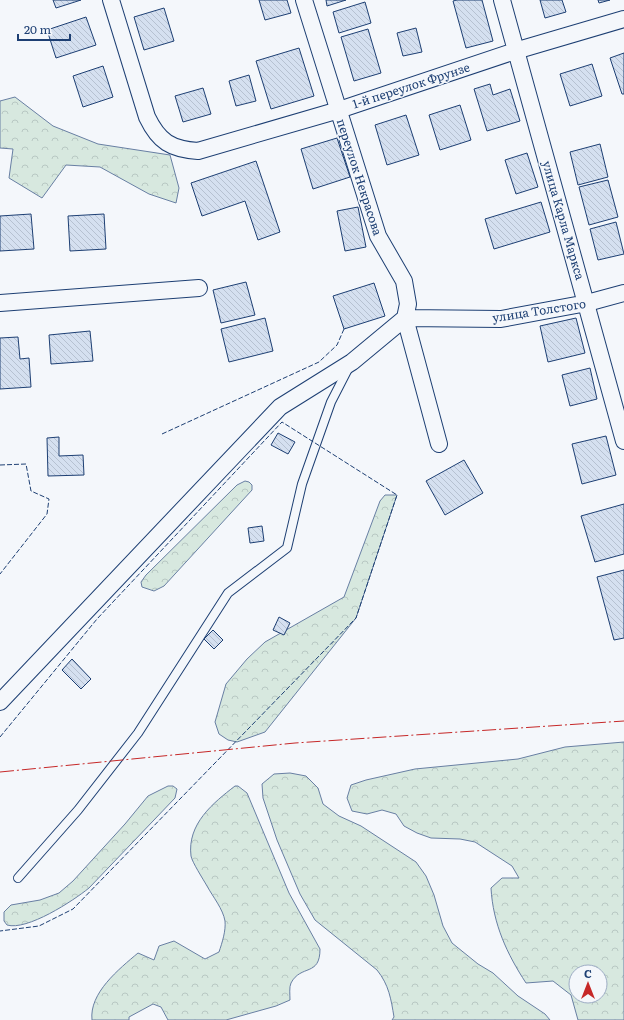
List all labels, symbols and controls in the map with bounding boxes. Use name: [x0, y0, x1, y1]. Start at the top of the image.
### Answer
scale bar: [18, 16, 70, 42]
text: 20 m: [24, 20, 51, 38]
street label: 1-й переулок Фрунзе: [350, 58, 472, 112]
street label: переулок Некрасова: [333, 116, 388, 238]
street label: улица Карла Маркса: [538, 158, 590, 282]
street label: улица Толстого: [491, 294, 587, 326]
north arrow: [568, 964, 608, 1004]
text: С: [584, 965, 592, 981]

